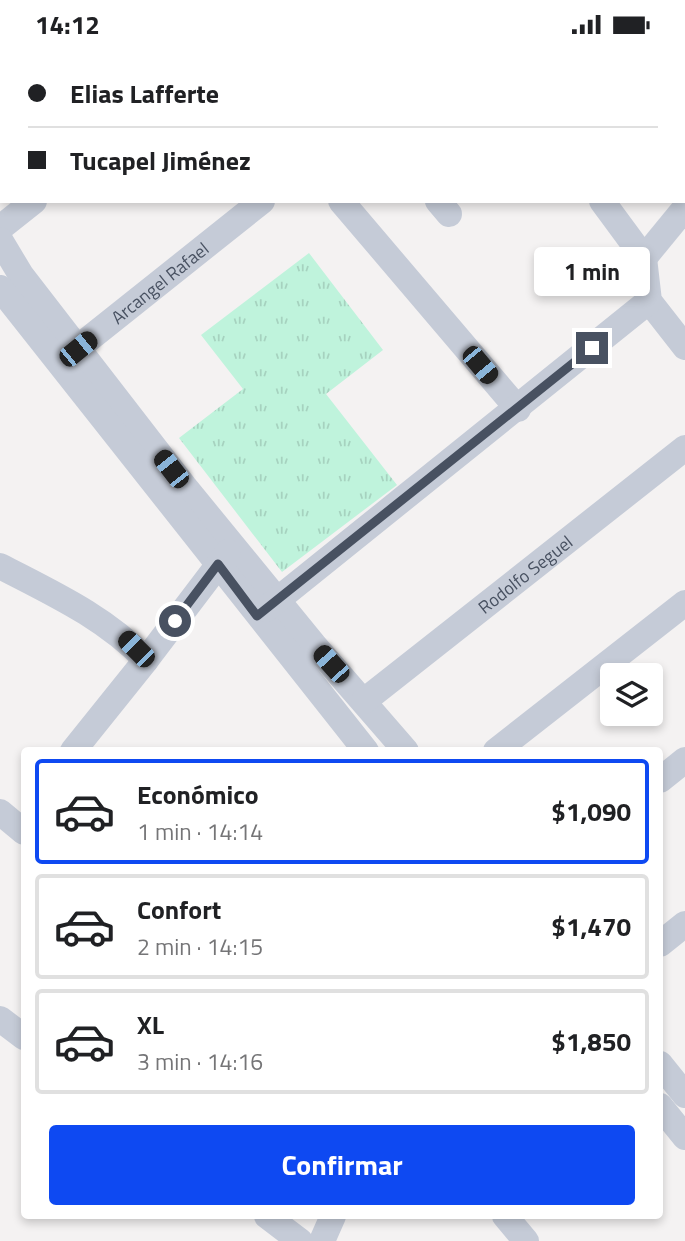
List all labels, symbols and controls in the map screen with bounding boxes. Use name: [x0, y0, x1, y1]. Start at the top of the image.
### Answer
text: 14:12: [35, 5, 100, 44]
text: Elias Lafferte: [70, 74, 219, 113]
text: Tucapel Jiménez: [70, 141, 251, 180]
street label: Arcangel Rafael: [105, 235, 214, 330]
callout: 1 min: [534, 247, 650, 295]
text: 1 min: [564, 254, 620, 289]
car: [56, 328, 101, 370]
route end: [576, 332, 608, 364]
car: [459, 342, 502, 388]
car: [150, 446, 193, 492]
street label: Rodolfo Seguel: [472, 528, 578, 620]
route start: [159, 605, 191, 637]
car: [114, 627, 159, 671]
car: [310, 641, 353, 687]
map controls: [600, 663, 663, 726]
button: layers: [600, 663, 663, 726]
text: Económico: [137, 775, 259, 814]
icon: car: [53, 780, 116, 843]
text: $1,090: [551, 792, 631, 831]
text: 1 min · 14:14: [137, 814, 263, 849]
text: Confort: [137, 890, 221, 929]
icon: car: [53, 895, 116, 958]
text: $1,470: [551, 907, 631, 946]
text: 2 min · 14:15: [137, 929, 263, 964]
text: XL: [137, 1005, 164, 1044]
icon: car: [53, 1010, 116, 1073]
text: $1,850: [551, 1022, 631, 1061]
text: 3 min · 14:16: [137, 1044, 263, 1079]
button: Confirmar: [49, 1125, 635, 1205]

